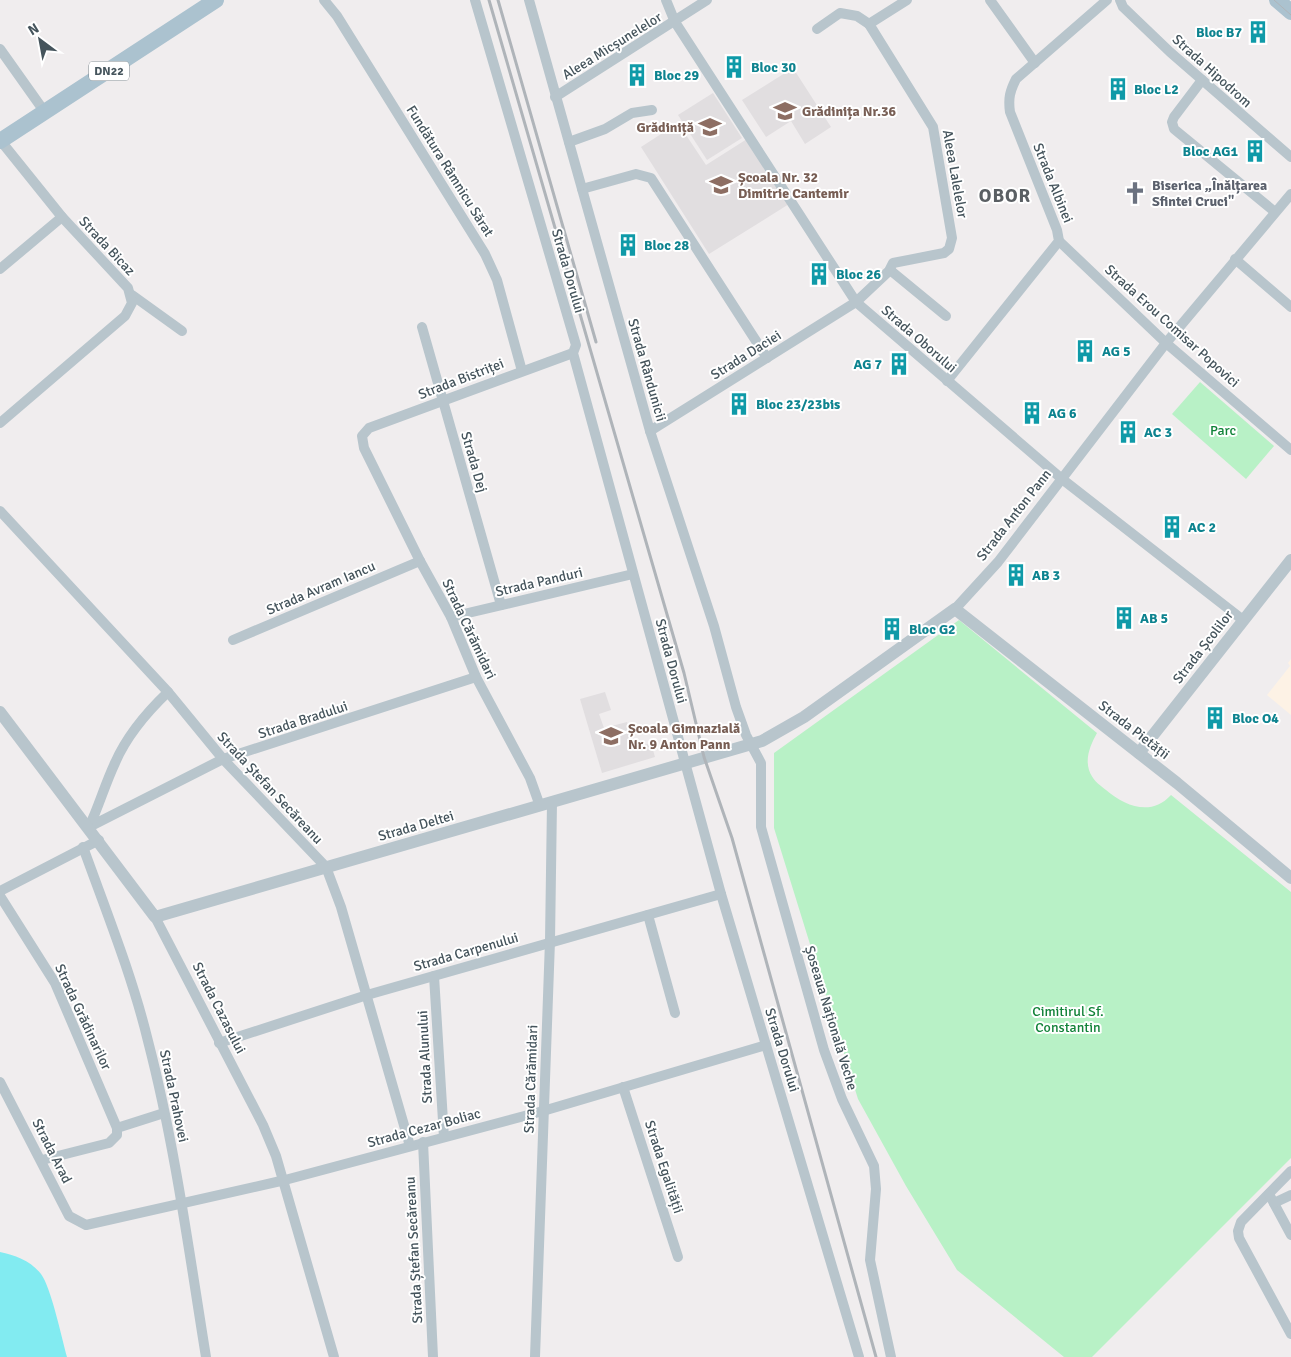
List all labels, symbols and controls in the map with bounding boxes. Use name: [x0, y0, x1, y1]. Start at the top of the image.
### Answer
street label: Aleea Micșunelelor: [559, 8, 666, 83]
north arrow: [15, 15, 65, 65]
building icon: Bloc B7: [1245, 19, 1271, 45]
text: N: [25, 20, 42, 39]
place label: Bloc B7: [1196, 24, 1242, 41]
street label: Strada Hipodrom: [1169, 31, 1255, 111]
building icon: Bloc 30: [721, 54, 747, 80]
place label: Bloc 30: [751, 59, 796, 76]
road number: DN22: [89, 61, 129, 80]
building icon: Bloc 29: [624, 62, 650, 88]
place label: Bloc 29: [654, 67, 699, 84]
building icon: Bloc L2: [1105, 76, 1131, 102]
place label: Bloc L2: [1134, 81, 1179, 98]
school or university icon: Grădinița Nr.36: [772, 98, 798, 124]
street label: Fundătura Râmnicu Sărat: [403, 102, 497, 240]
place label: Grădinița Nr.36: [802, 103, 897, 120]
school or university icon: Grădiniță: [697, 114, 723, 140]
place label: Grădiniță: [636, 119, 694, 136]
street label: Aleea Lalelelor: [939, 129, 971, 220]
building icon: Bloc AG1: [1242, 138, 1268, 164]
street label: Strada Albinei: [1029, 141, 1077, 225]
place label: Bloc AG1: [1183, 143, 1238, 160]
place label: Școala Nr. 32 Dimitrie Cantemir: [738, 169, 849, 202]
school or university icon: Școala Nr. 32 Dimitrie Cantemir: [708, 172, 734, 198]
place label: Biserica „Înălțarea Sfintei Cruci": [1152, 177, 1267, 210]
church icon: Biserica „Înălțarea Sfintei Cruci": [1122, 180, 1148, 206]
district label: OBOR: [979, 184, 1031, 208]
street label: Strada Bicaz: [75, 213, 139, 279]
street label: Strada Dorului: [548, 227, 588, 315]
building icon: Bloc 28: [615, 232, 641, 258]
place label: Bloc 28: [644, 237, 689, 254]
building icon: Bloc 26: [806, 261, 832, 287]
street label: Strada Erou Comisar Popovici: [1101, 261, 1243, 391]
place label: Bloc 26: [836, 266, 881, 283]
street label: Strada Oborului: [878, 302, 960, 376]
street label: Strada Rândunicii: [624, 317, 670, 423]
street label: Strada Daciei: [708, 327, 784, 383]
building icon: AG 5: [1072, 338, 1098, 364]
place label: AG 5: [1102, 343, 1131, 360]
building icon: AG 7: [886, 351, 912, 377]
street label: Strada Bistriței: [416, 355, 506, 403]
place label: AG 7: [853, 356, 882, 373]
building icon: Bloc 23/23bis: [726, 391, 752, 417]
place label: Bloc 23/23bis: [756, 396, 840, 413]
building icon: AG 6: [1019, 400, 1045, 426]
place label: AG 6: [1048, 405, 1077, 422]
building icon: AC 3: [1115, 419, 1141, 445]
park label: Parc: [1210, 422, 1237, 439]
place label: AC 3: [1144, 424, 1172, 441]
street label: Strada Dej: [457, 430, 491, 494]
street label: Strada Anton Pann: [973, 466, 1055, 564]
building icon: AC 2: [1159, 514, 1185, 540]
place label: AC 2: [1188, 519, 1216, 536]
street label: Strada Avram Iancu: [264, 557, 378, 619]
building icon: AB 3: [1003, 562, 1029, 588]
street label: Strada Panduri: [494, 564, 584, 600]
place label: AB 3: [1032, 567, 1060, 584]
street label: Strada Cărămidari: [438, 576, 500, 682]
building icon: AB 5: [1111, 605, 1137, 631]
street label: Strada Școlilor: [1169, 606, 1237, 687]
place label: AB 5: [1140, 610, 1168, 627]
building icon: Bloc G2: [879, 616, 905, 642]
street label: Strada Dorului: [652, 617, 690, 705]
place label: Bloc G2: [909, 621, 956, 638]
street label: Strada Pietății: [1095, 697, 1173, 763]
street label: Strada Bradului: [256, 698, 350, 742]
building icon: Bloc O4: [1202, 705, 1228, 731]
place label: Bloc O4: [1232, 710, 1279, 727]
place label: Școala Gimnazială Nr. 9 Anton Pann: [628, 720, 740, 753]
school or university icon: Școala Gimnazială Nr. 9 Anton Pann: [598, 723, 624, 749]
street label: Strada Ștefan Secăreanu: [214, 728, 326, 848]
street label: Strada Deltei: [376, 807, 456, 845]
street label: Strada Carpenului: [412, 929, 520, 975]
street label: Șoseaua Națională Veche: [801, 944, 861, 1092]
street label: Strada Cazasului: [189, 959, 249, 1057]
street label: Strada Grădinarilor: [51, 961, 115, 1073]
park label: Cimitirul Sf. Constantin: [1032, 1003, 1104, 1036]
street label: Strada Dorului: [761, 1006, 803, 1094]
street label: Strada Alunului: [414, 1010, 436, 1104]
street label: Strada Cărămidari: [521, 1024, 541, 1134]
street label: Strada Prahovei: [156, 1048, 192, 1144]
street label: Strada Cezar Boliac: [366, 1105, 483, 1151]
street label: Strada Arad: [28, 1116, 76, 1186]
street label: Strada Egalității: [641, 1118, 687, 1216]
street label: Strada Ștefan Secăreanu: [402, 1176, 426, 1324]

